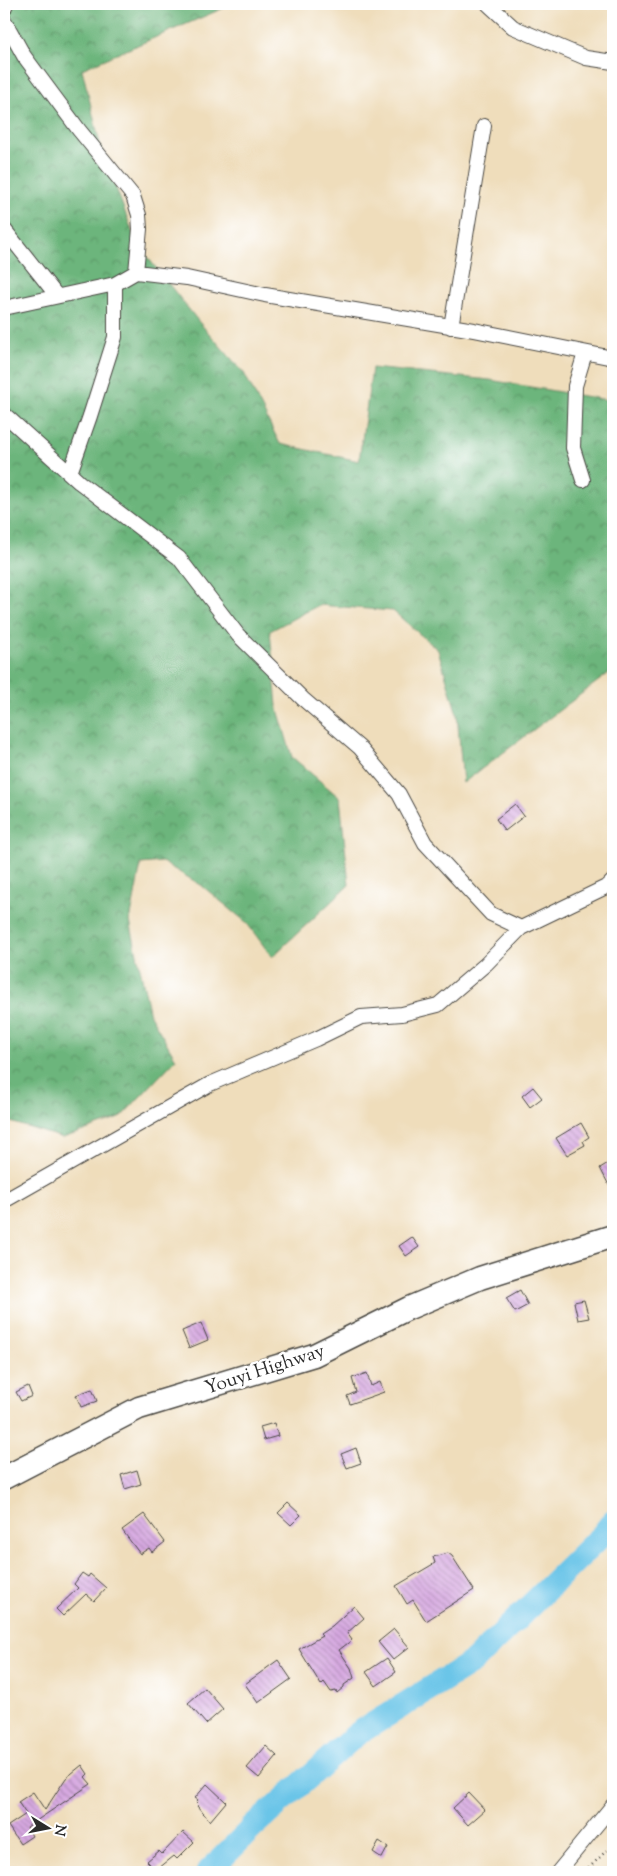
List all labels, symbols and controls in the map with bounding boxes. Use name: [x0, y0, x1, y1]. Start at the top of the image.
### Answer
street label: Youyi Highway: [201, 1338, 329, 1402]
north arrow: [22, 1804, 72, 1854]
text: N: [48, 1823, 70, 1837]

